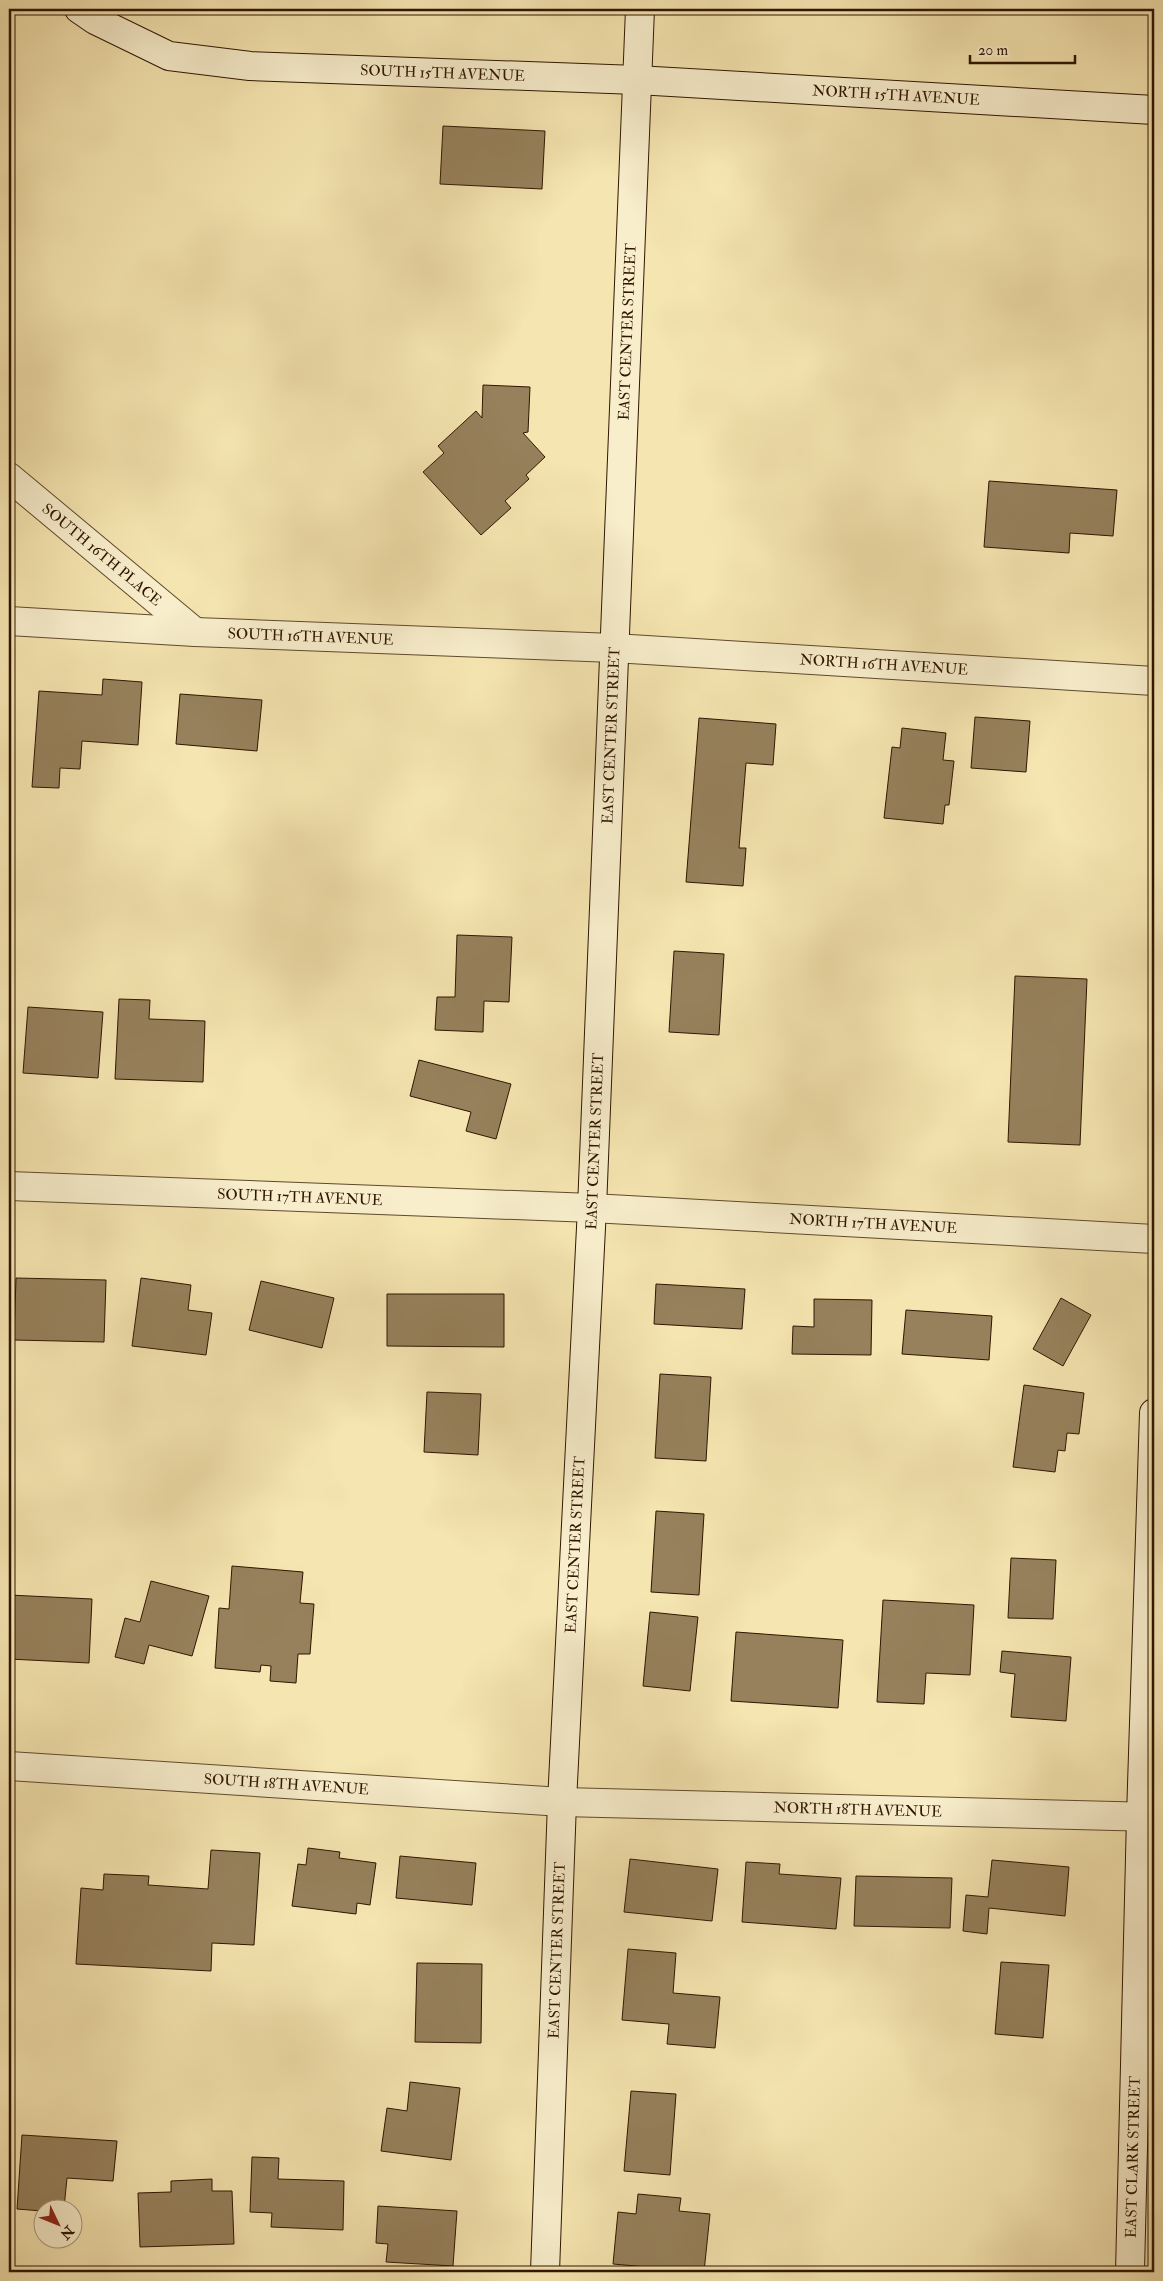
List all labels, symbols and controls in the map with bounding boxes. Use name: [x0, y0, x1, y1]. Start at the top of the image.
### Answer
scale bar: [970, 32, 1076, 64]
text: 20 m: [978, 41, 1008, 60]
street label: SOUTH 15TH AVENUE: [360, 60, 526, 85]
street label: NORTH 15TH AVENUE: [812, 81, 980, 109]
street label: EAST CENTER STREET: [614, 243, 640, 421]
street label: SOUTH 16TH PLACE: [38, 499, 166, 610]
street label: SOUTH 16TH AVENUE: [227, 624, 394, 649]
street label: EAST CENTER STREET: [598, 647, 624, 824]
street label: NORTH 16TH AVENUE: [799, 650, 969, 679]
street label: EAST CENTER STREET: [581, 1052, 608, 1230]
street label: SOUTH 17TH AVENUE: [217, 1184, 383, 1210]
street label: NORTH 17TH AVENUE: [789, 1209, 958, 1238]
street label: EAST CENTER STREET: [561, 1456, 589, 1634]
street label: SOUTH 18TH AVENUE: [203, 1769, 370, 1799]
street label: NORTH 18TH AVENUE: [773, 1798, 942, 1821]
street label: EAST CENTER STREET: [544, 1861, 569, 2039]
street label: EAST CLARK STREET: [1121, 2076, 1144, 2238]
north arrow: [32, 2198, 82, 2248]
text: N: [56, 2221, 78, 2243]

